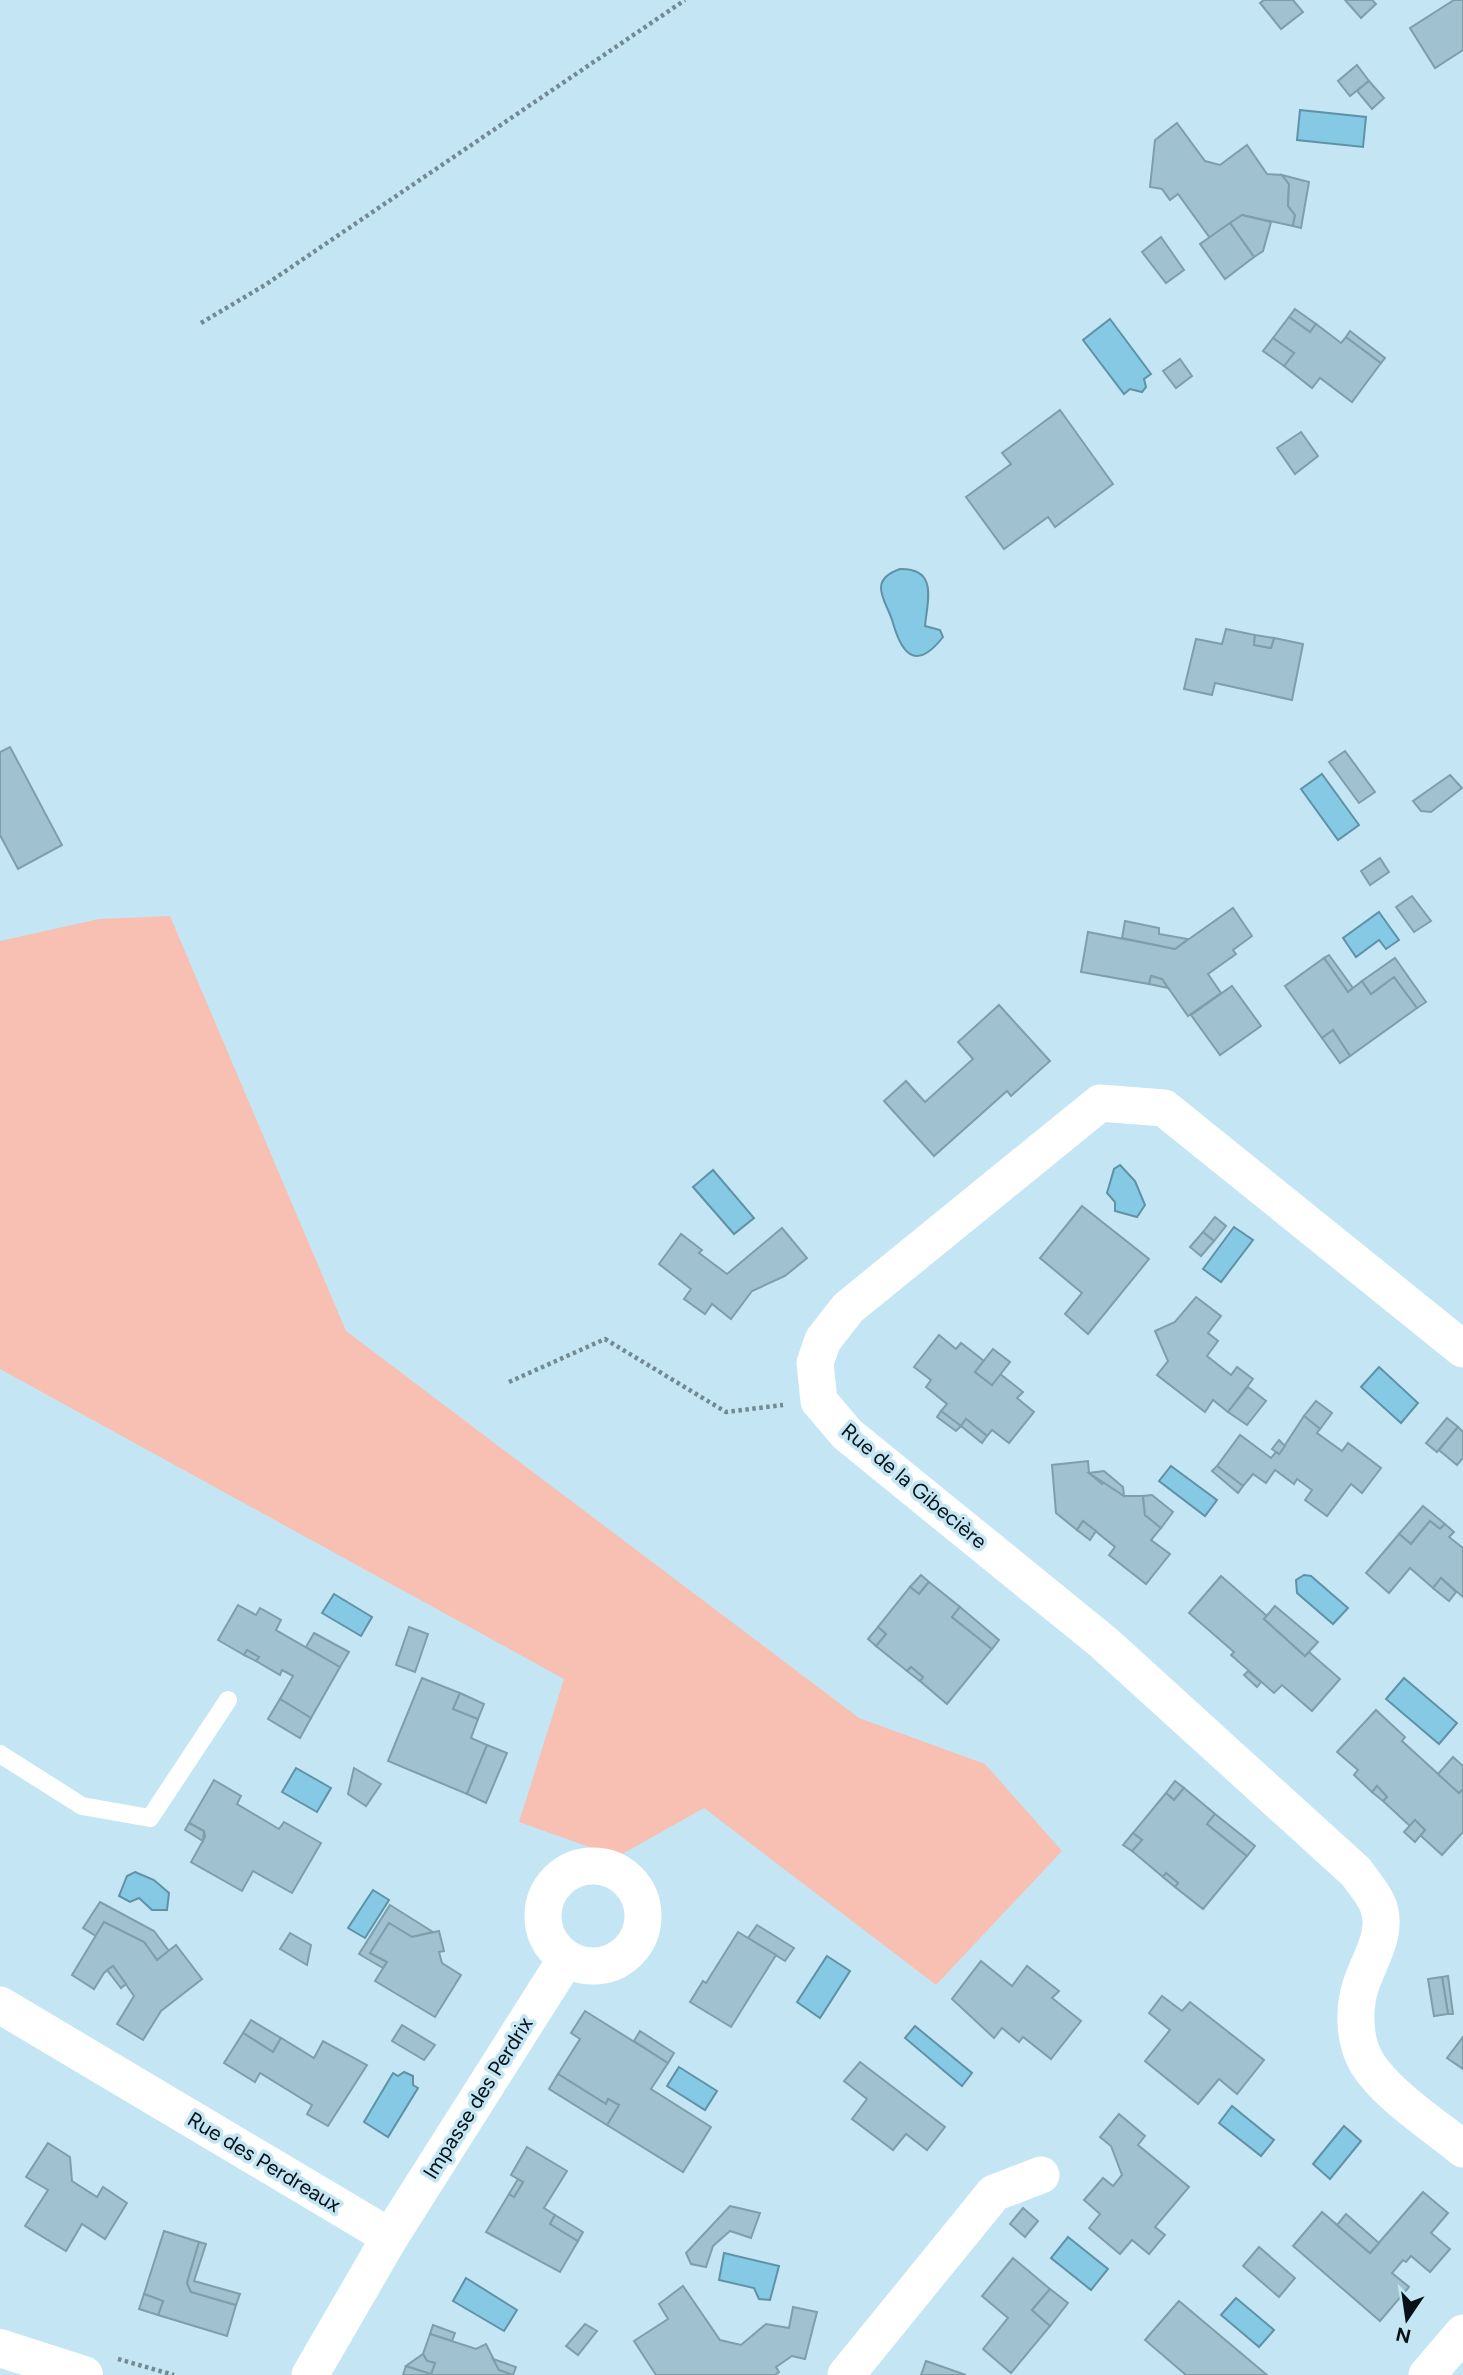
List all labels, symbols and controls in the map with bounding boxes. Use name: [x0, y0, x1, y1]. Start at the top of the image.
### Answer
street label: Rue de la Gibecière: [837, 1418, 992, 1554]
street label: Impasse des Perdrix: [418, 2012, 538, 2183]
street label: Rue des Perdreaux: [183, 2106, 345, 2217]
north arrow: [1372, 2284, 1442, 2354]
text: N: [1394, 2322, 1413, 2348]

